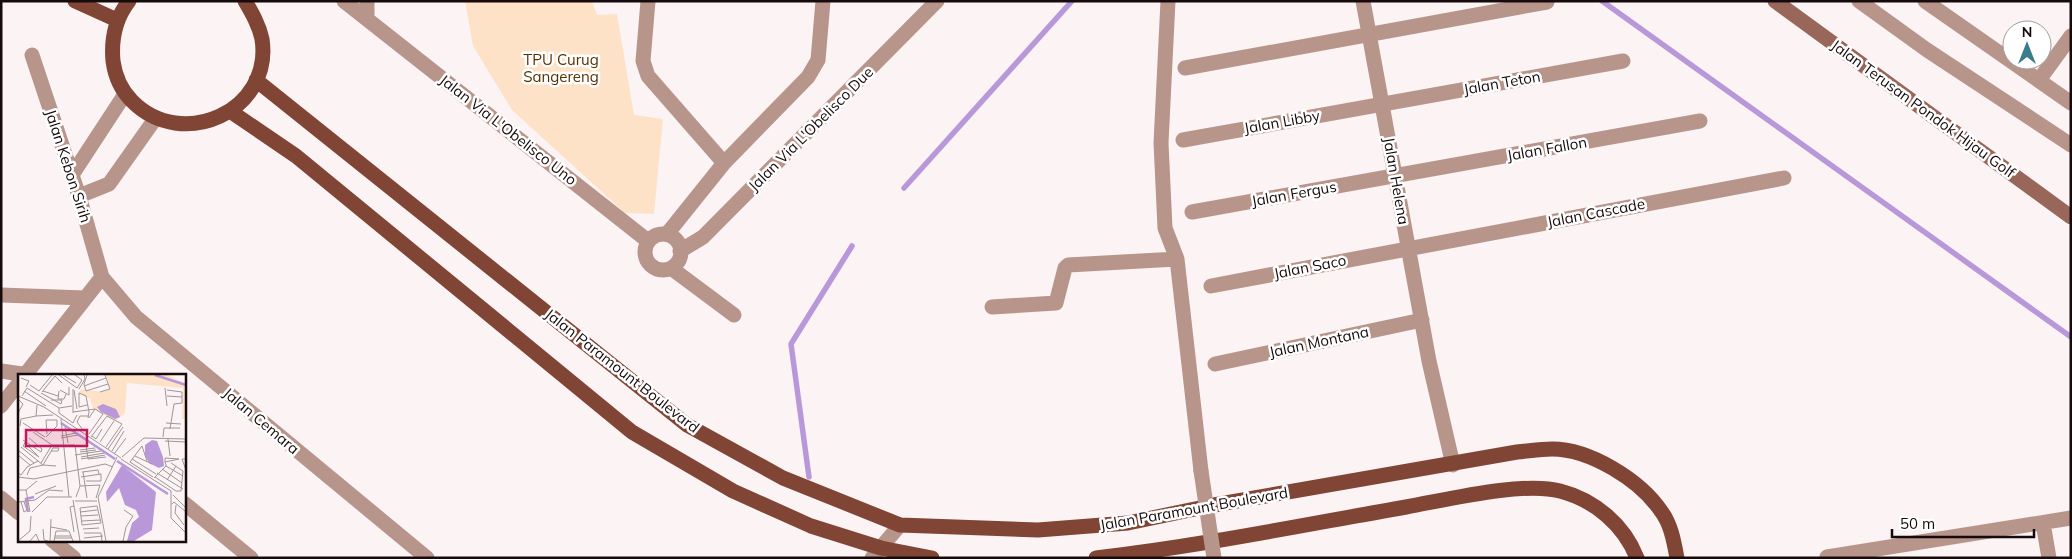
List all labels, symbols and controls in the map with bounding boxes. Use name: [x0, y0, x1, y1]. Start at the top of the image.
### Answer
north arrow: [2002, 20, 2052, 70]
text: N: [2022, 23, 2032, 41]
street label: Jalan Terusan Pondok Hijau Golf: [1828, 35, 2020, 182]
park label: TPU Curug Sangereng: [523, 50, 599, 86]
street label: Jalan Via L'Obelisco Due: [744, 62, 877, 195]
street label: Jalan Teton: [1462, 66, 1542, 99]
street label: Jalan Via L'Obelisco Uno: [436, 70, 581, 189]
street label: Jalan Libby: [1242, 105, 1321, 138]
street label: Jalan Kebon Sirih: [41, 107, 96, 225]
street label: Jalan Fallon: [1505, 132, 1588, 165]
street label: Jalan Helena: [1379, 136, 1414, 226]
street label: Jalan Fergus: [1250, 177, 1338, 210]
street label: Jalan Cascade: [1545, 194, 1646, 231]
street label: Jalan Saco: [1272, 250, 1348, 283]
street label: Jalan Paramount Boulevard: [541, 304, 703, 437]
street label: Jalan Montana: [1267, 322, 1371, 361]
inset map: [18, 374, 185, 542]
street label: Jalan Cemara: [219, 383, 303, 458]
street label: Jalan Paramount Boulevard: [1098, 483, 1289, 534]
scale bar: [1892, 506, 2034, 538]
text: 50 m: [1900, 514, 1935, 533]

